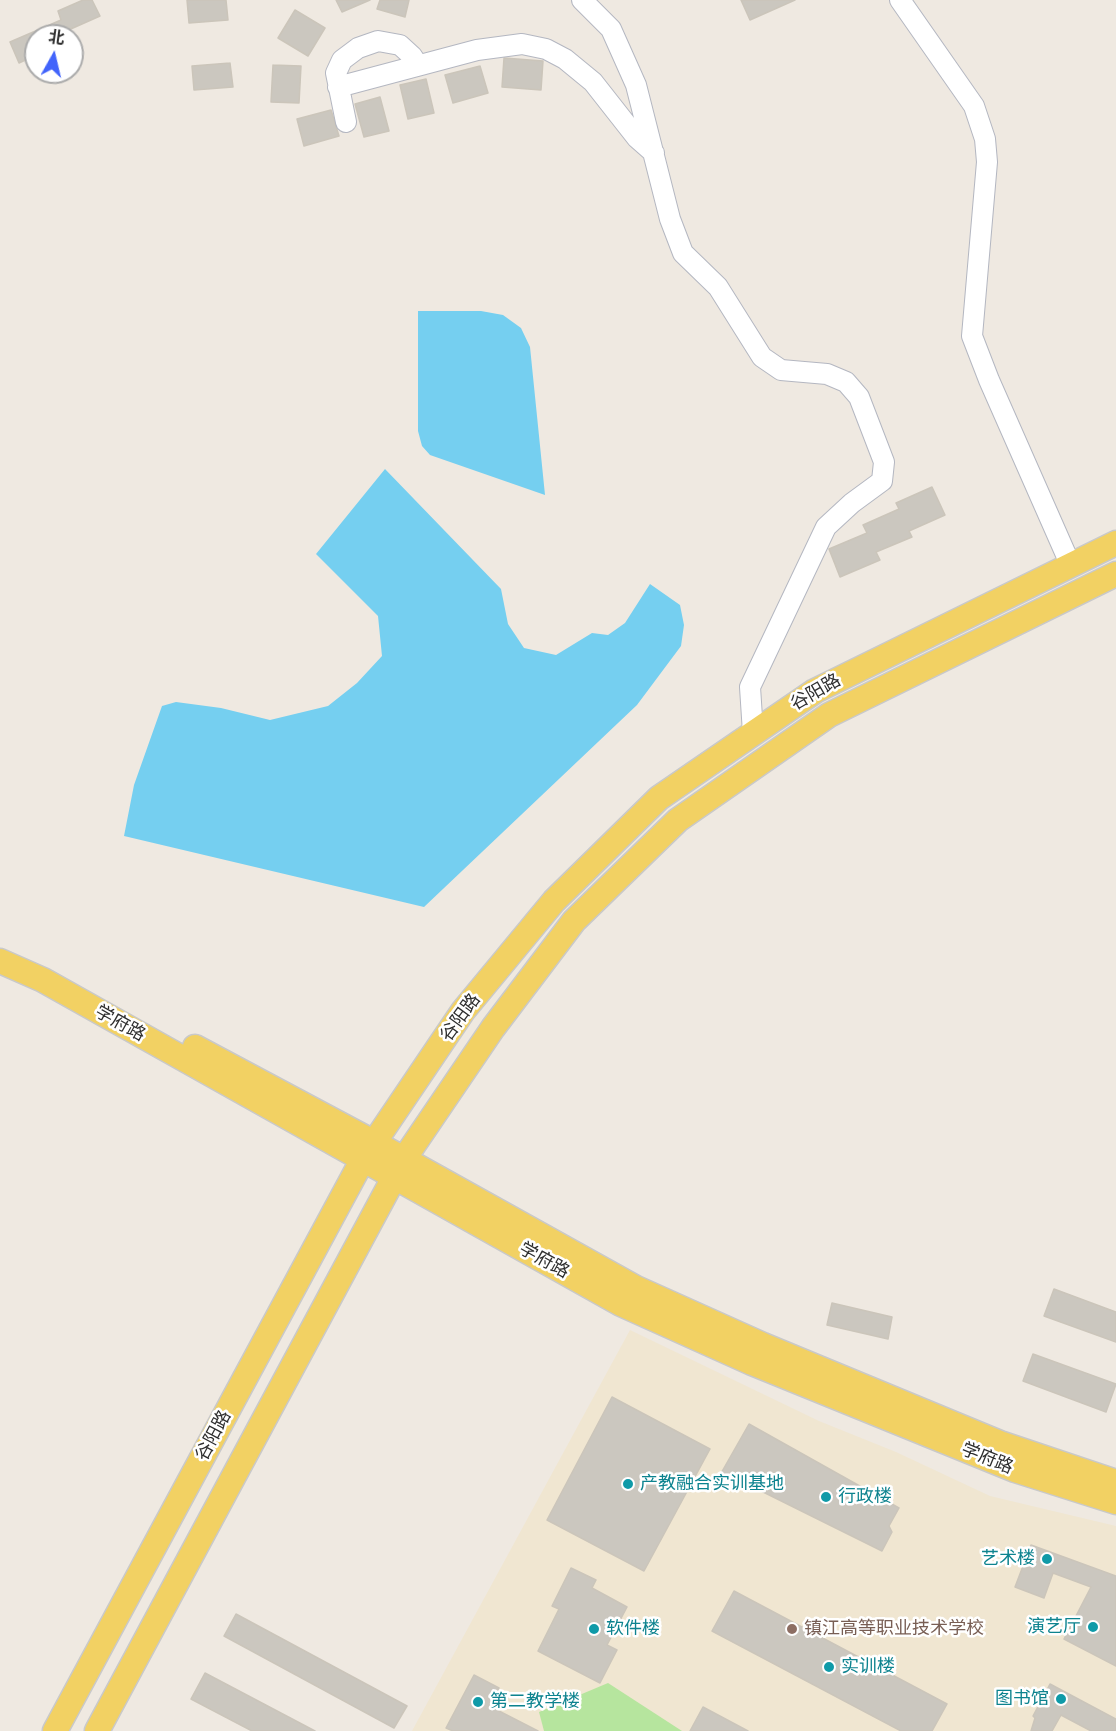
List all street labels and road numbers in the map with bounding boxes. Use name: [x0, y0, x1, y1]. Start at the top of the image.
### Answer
street label: 谷阳路: [787, 670, 845, 716]
street label: 谷阳路: [436, 990, 486, 1046]
street label: 学府路: [91, 1001, 149, 1047]
street label: 学府路: [515, 1238, 573, 1284]
street label: 谷阳路: [192, 1407, 236, 1465]
street label: 学府路: [958, 1439, 1016, 1479]

